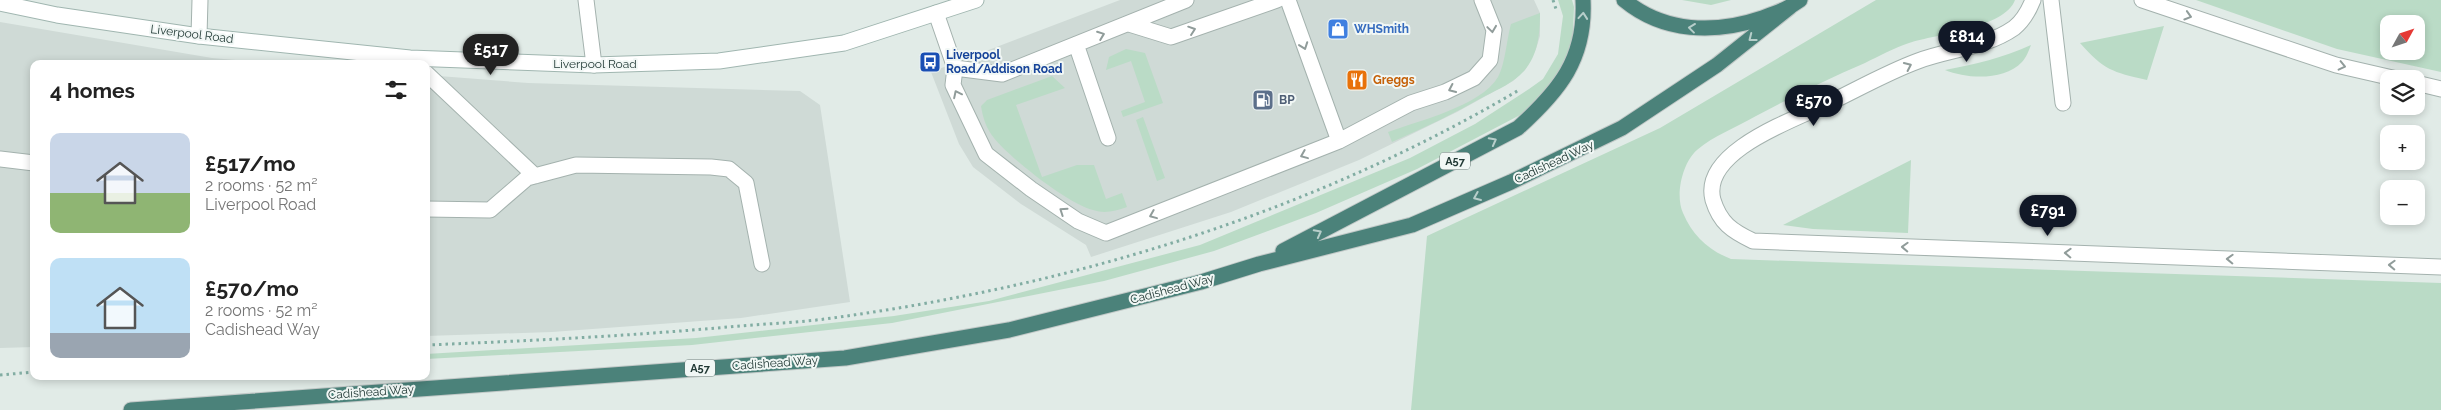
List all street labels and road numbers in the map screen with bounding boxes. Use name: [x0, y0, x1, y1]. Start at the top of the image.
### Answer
street label: Liverpool Road: [150, 22, 234, 46]
street label: Liverpool Road: [553, 57, 637, 71]
street label: Cadishead Way: [1512, 137, 1596, 187]
road number: A57: [1440, 153, 1470, 170]
street label: Cadishead Way: [1129, 271, 1216, 307]
street label: Cadishead Way: [732, 353, 819, 373]
road number: A57: [685, 359, 715, 376]
street label: Cadishead Way: [328, 382, 415, 402]

